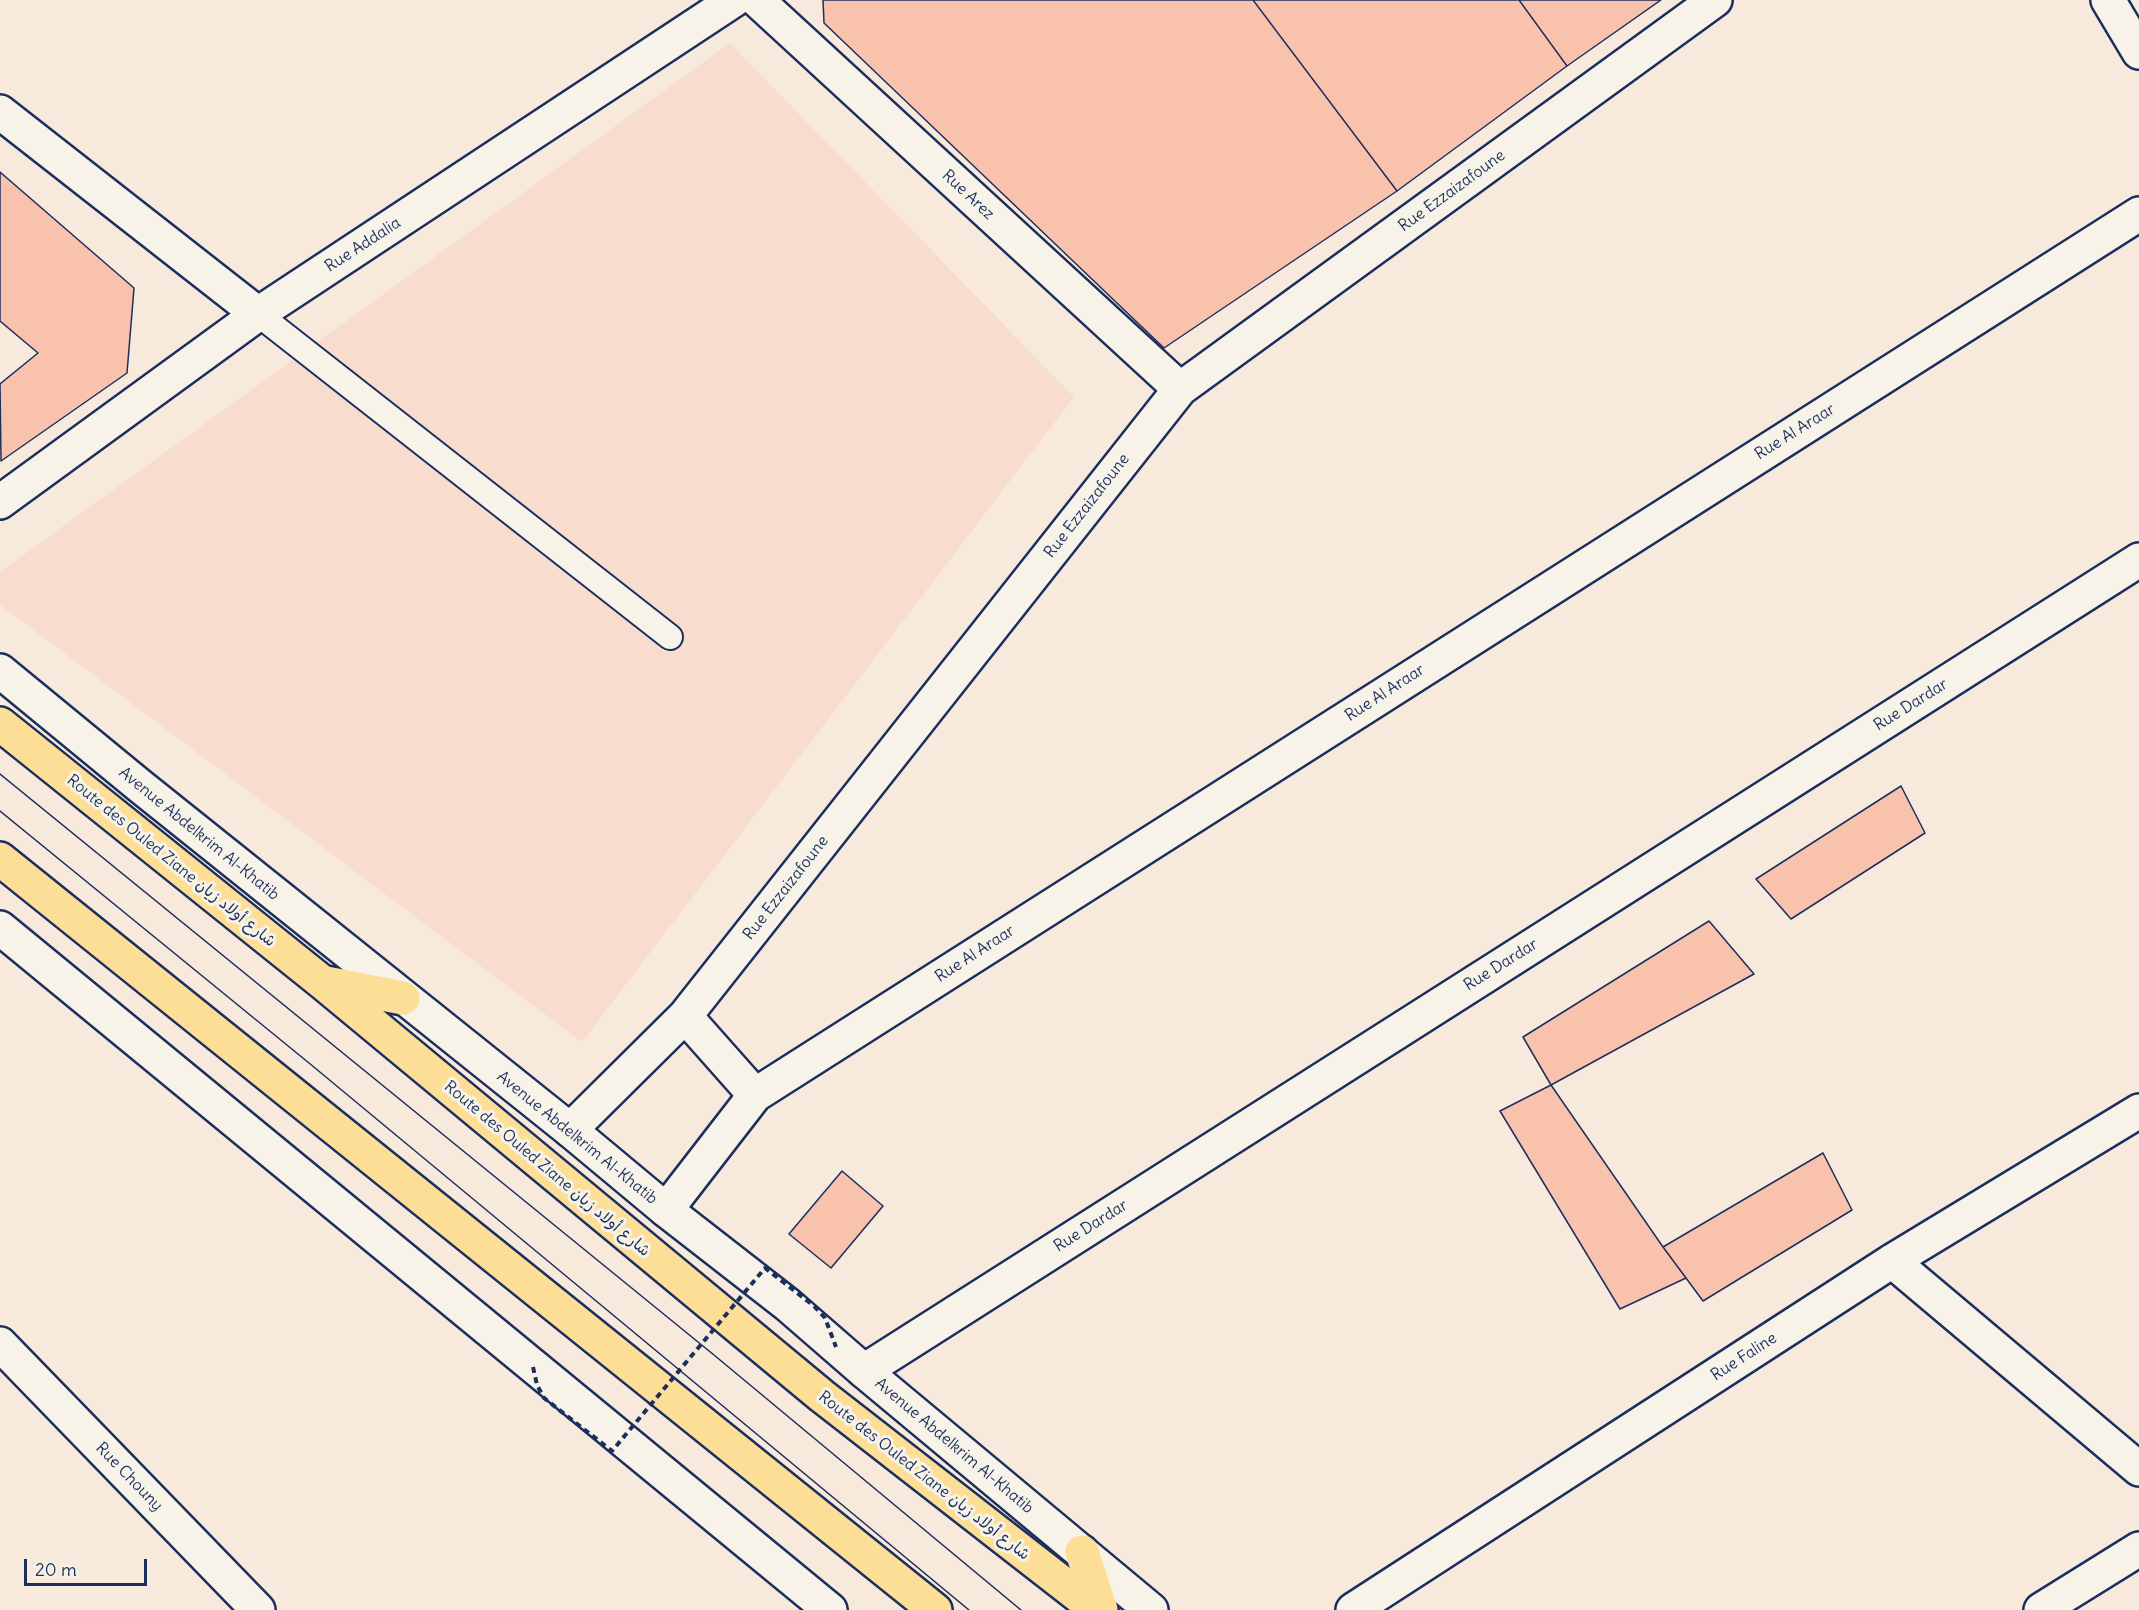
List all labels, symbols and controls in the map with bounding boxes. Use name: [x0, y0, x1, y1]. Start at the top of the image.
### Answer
street label: Rue Ezzaizafoune: [1395, 146, 1509, 236]
street label: Rue Arez: [938, 166, 998, 224]
street label: Rue Addalia: [322, 213, 404, 277]
street label: Rue Al Araar: [1751, 400, 1839, 464]
street label: Rue Ezzaizafoune: [1040, 450, 1134, 562]
street label: Rue Al Araar: [1342, 660, 1428, 726]
street label: Rue Dardar: [1870, 675, 1952, 735]
street label: Avenue Abdelkrim Al-Khatib: [115, 763, 283, 905]
street label: Route des Ouled Ziane شارع أولاد زيان: [63, 771, 279, 951]
street label: Rue Ezzaizafoune: [739, 832, 833, 944]
street label: Rue Al Araar: [932, 921, 1018, 987]
street label: Rue Dardar: [1460, 935, 1542, 995]
street label: Avenue Abdelkrim Al-Khatib: [493, 1067, 661, 1209]
street label: Route des Ouled Ziane شارع أولاد زيان: [440, 1077, 654, 1261]
street label: Rue Dardar: [1050, 1196, 1132, 1256]
street label: Rue Faline: [1708, 1329, 1780, 1385]
street label: Avenue Abdelkrim Al-Khatib: [871, 1374, 1037, 1518]
street label: Route des Ouled Ziane شارع أولاد زيان: [814, 1387, 1034, 1565]
street label: Rue Chouny: [91, 1439, 167, 1515]
scale bar: [27, 1547, 150, 1585]
text: 20 m: [35, 1558, 77, 1581]

